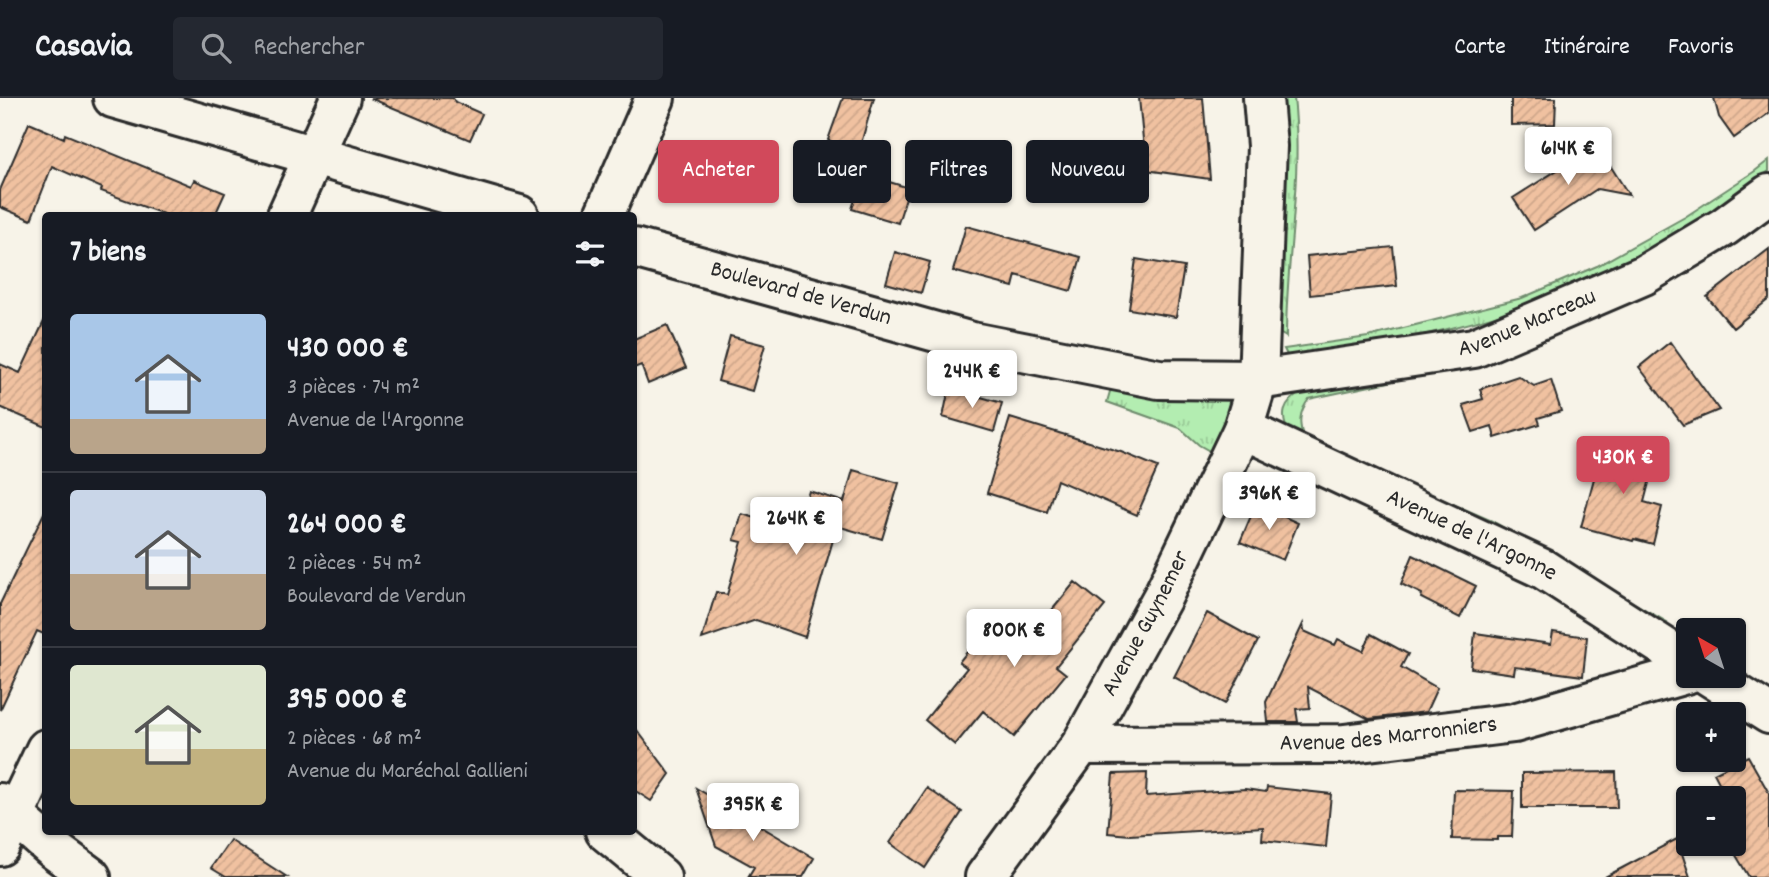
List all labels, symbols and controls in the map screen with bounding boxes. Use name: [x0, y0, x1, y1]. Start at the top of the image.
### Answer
search box: [173, 17, 663, 80]
text: Casavia: [35, 25, 131, 72]
icon: search: [197, 29, 235, 67]
text: Rechercher: [253, 30, 364, 67]
text: Carte: [1454, 31, 1506, 65]
text: Itinéraire: [1544, 31, 1630, 65]
text: Favoris: [1668, 31, 1734, 65]
pin: 614K €: [1511, 127, 1625, 187]
text: 614K €: [1541, 133, 1595, 166]
chip: Acheter: [658, 140, 779, 203]
chip: Louer: [793, 140, 891, 203]
chip: Filtres: [905, 140, 1012, 203]
chip: Nouveau: [1026, 140, 1149, 203]
text: 7 biens: [70, 233, 147, 276]
icon: filters: [571, 235, 609, 273]
street label: Boulevard de Verdun: [706, 253, 895, 336]
street label: Avenue Marceau: [1456, 280, 1602, 367]
text: 430 000 €: [287, 329, 409, 372]
icon: home: [126, 342, 210, 426]
pin: 244K €: [915, 350, 1029, 410]
text: 244K €: [943, 356, 1001, 389]
text: 3 pièces · 74 m²: [287, 372, 420, 405]
text: Avenue de l'Argonne: [287, 405, 464, 438]
pin: 430K €: [1566, 436, 1680, 496]
text: 430K €: [1592, 442, 1654, 475]
pin: 396K €: [1212, 472, 1326, 532]
text: 396K €: [1239, 478, 1299, 511]
street label: Avenue de l'Argonne: [1380, 481, 1563, 591]
pin: 264K €: [739, 498, 853, 557]
text: 264K €: [766, 503, 826, 536]
text: 264 000 €: [287, 505, 407, 548]
icon: home: [126, 518, 210, 602]
street label: Avenue Guynemer: [1094, 545, 1199, 703]
text: 2 pièces · 54 m²: [287, 548, 422, 581]
text: Boulevard de Verdun: [287, 581, 466, 614]
pin: 800K €: [957, 610, 1071, 669]
text: 800K €: [982, 615, 1046, 648]
north arrow: [1676, 618, 1746, 688]
map controls: [1676, 618, 1746, 856]
text: 395 000 €: [287, 680, 407, 723]
icon: home: [126, 693, 210, 777]
button: +: [1676, 702, 1746, 772]
street label: Avenue des Marronniers: [1280, 708, 1499, 761]
text: 2 pièces · 68 m²: [287, 723, 422, 756]
text: Avenue du Maréchal Gallieni: [287, 756, 528, 789]
pin: 395K €: [696, 784, 810, 843]
button: −: [1676, 786, 1746, 856]
text: 395K €: [723, 789, 783, 822]

